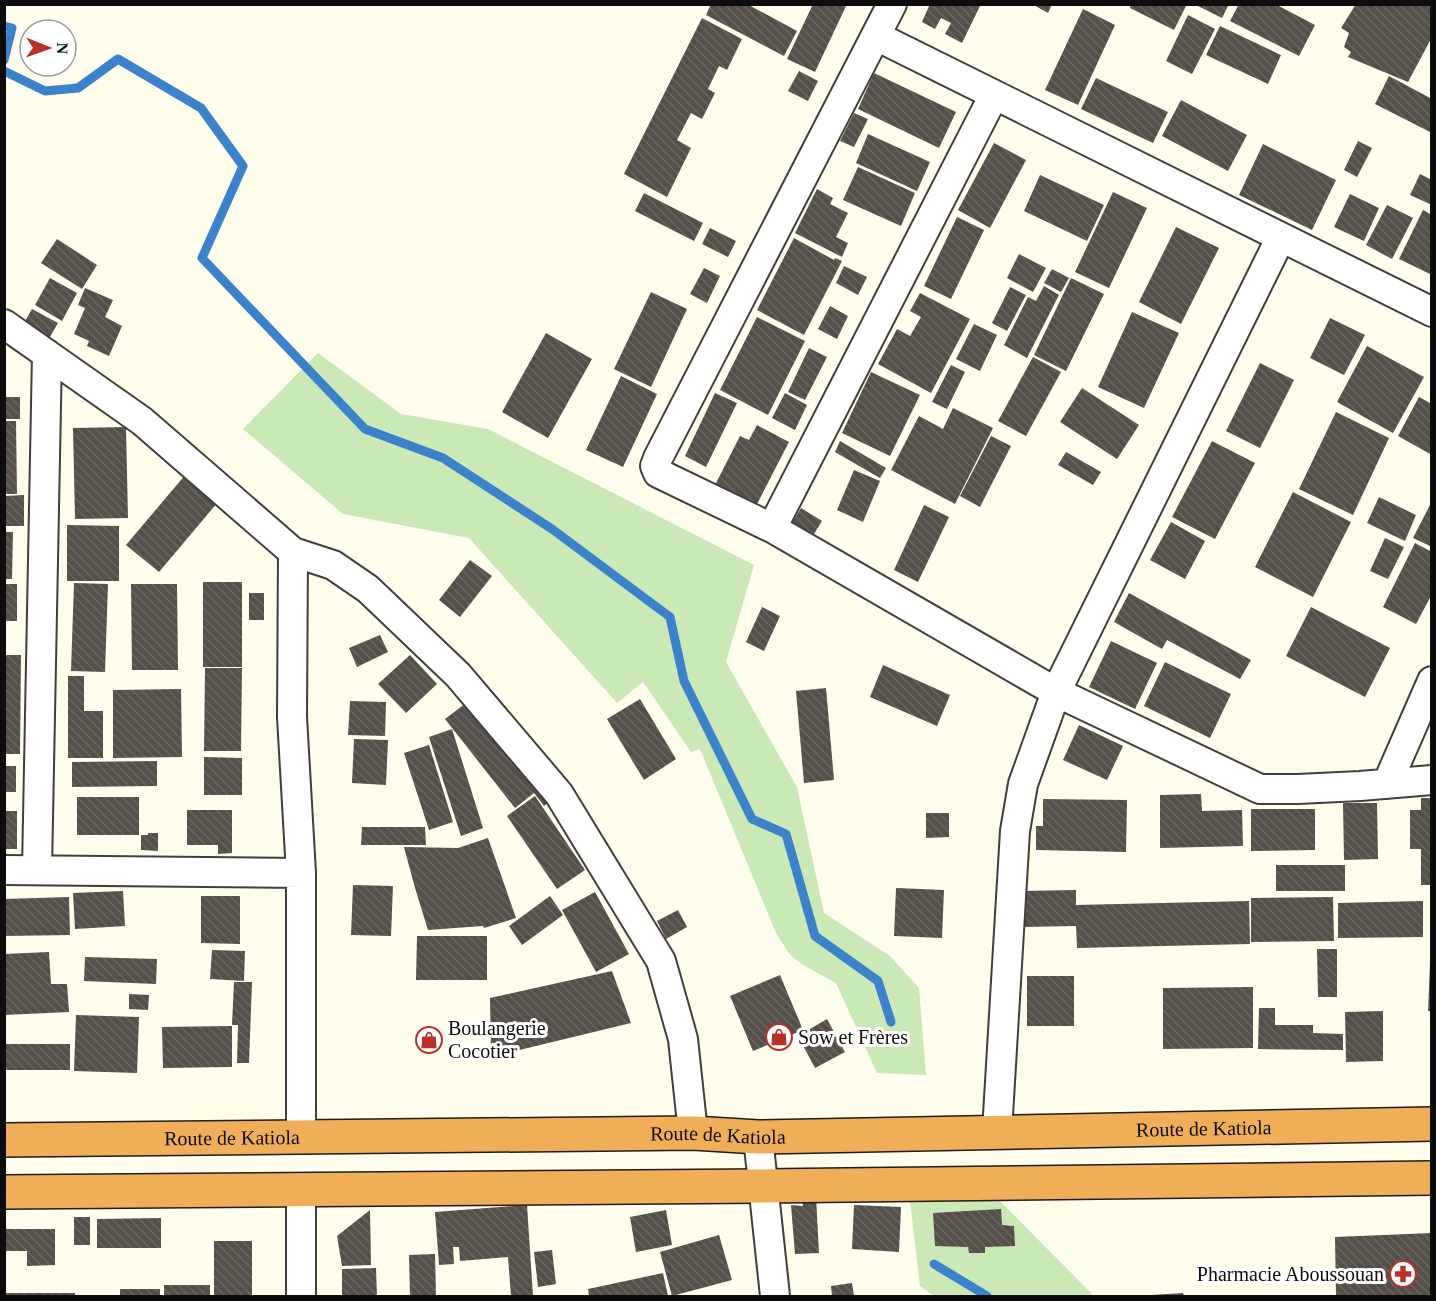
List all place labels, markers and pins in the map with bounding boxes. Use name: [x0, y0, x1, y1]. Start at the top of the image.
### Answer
place label: Boulangerie Cocotier: [448, 1017, 546, 1062]
shop icon: Sow et Frères: [764, 1022, 794, 1052]
shop icon: Boulangerie Cocotier: [414, 1025, 444, 1055]
place label: Sow et Frères: [798, 1026, 908, 1048]
pharmacy icon: Pharmacie Aboussouan: [1388, 1259, 1418, 1289]
place label: Pharmacie Aboussouan: [1197, 1263, 1384, 1285]

